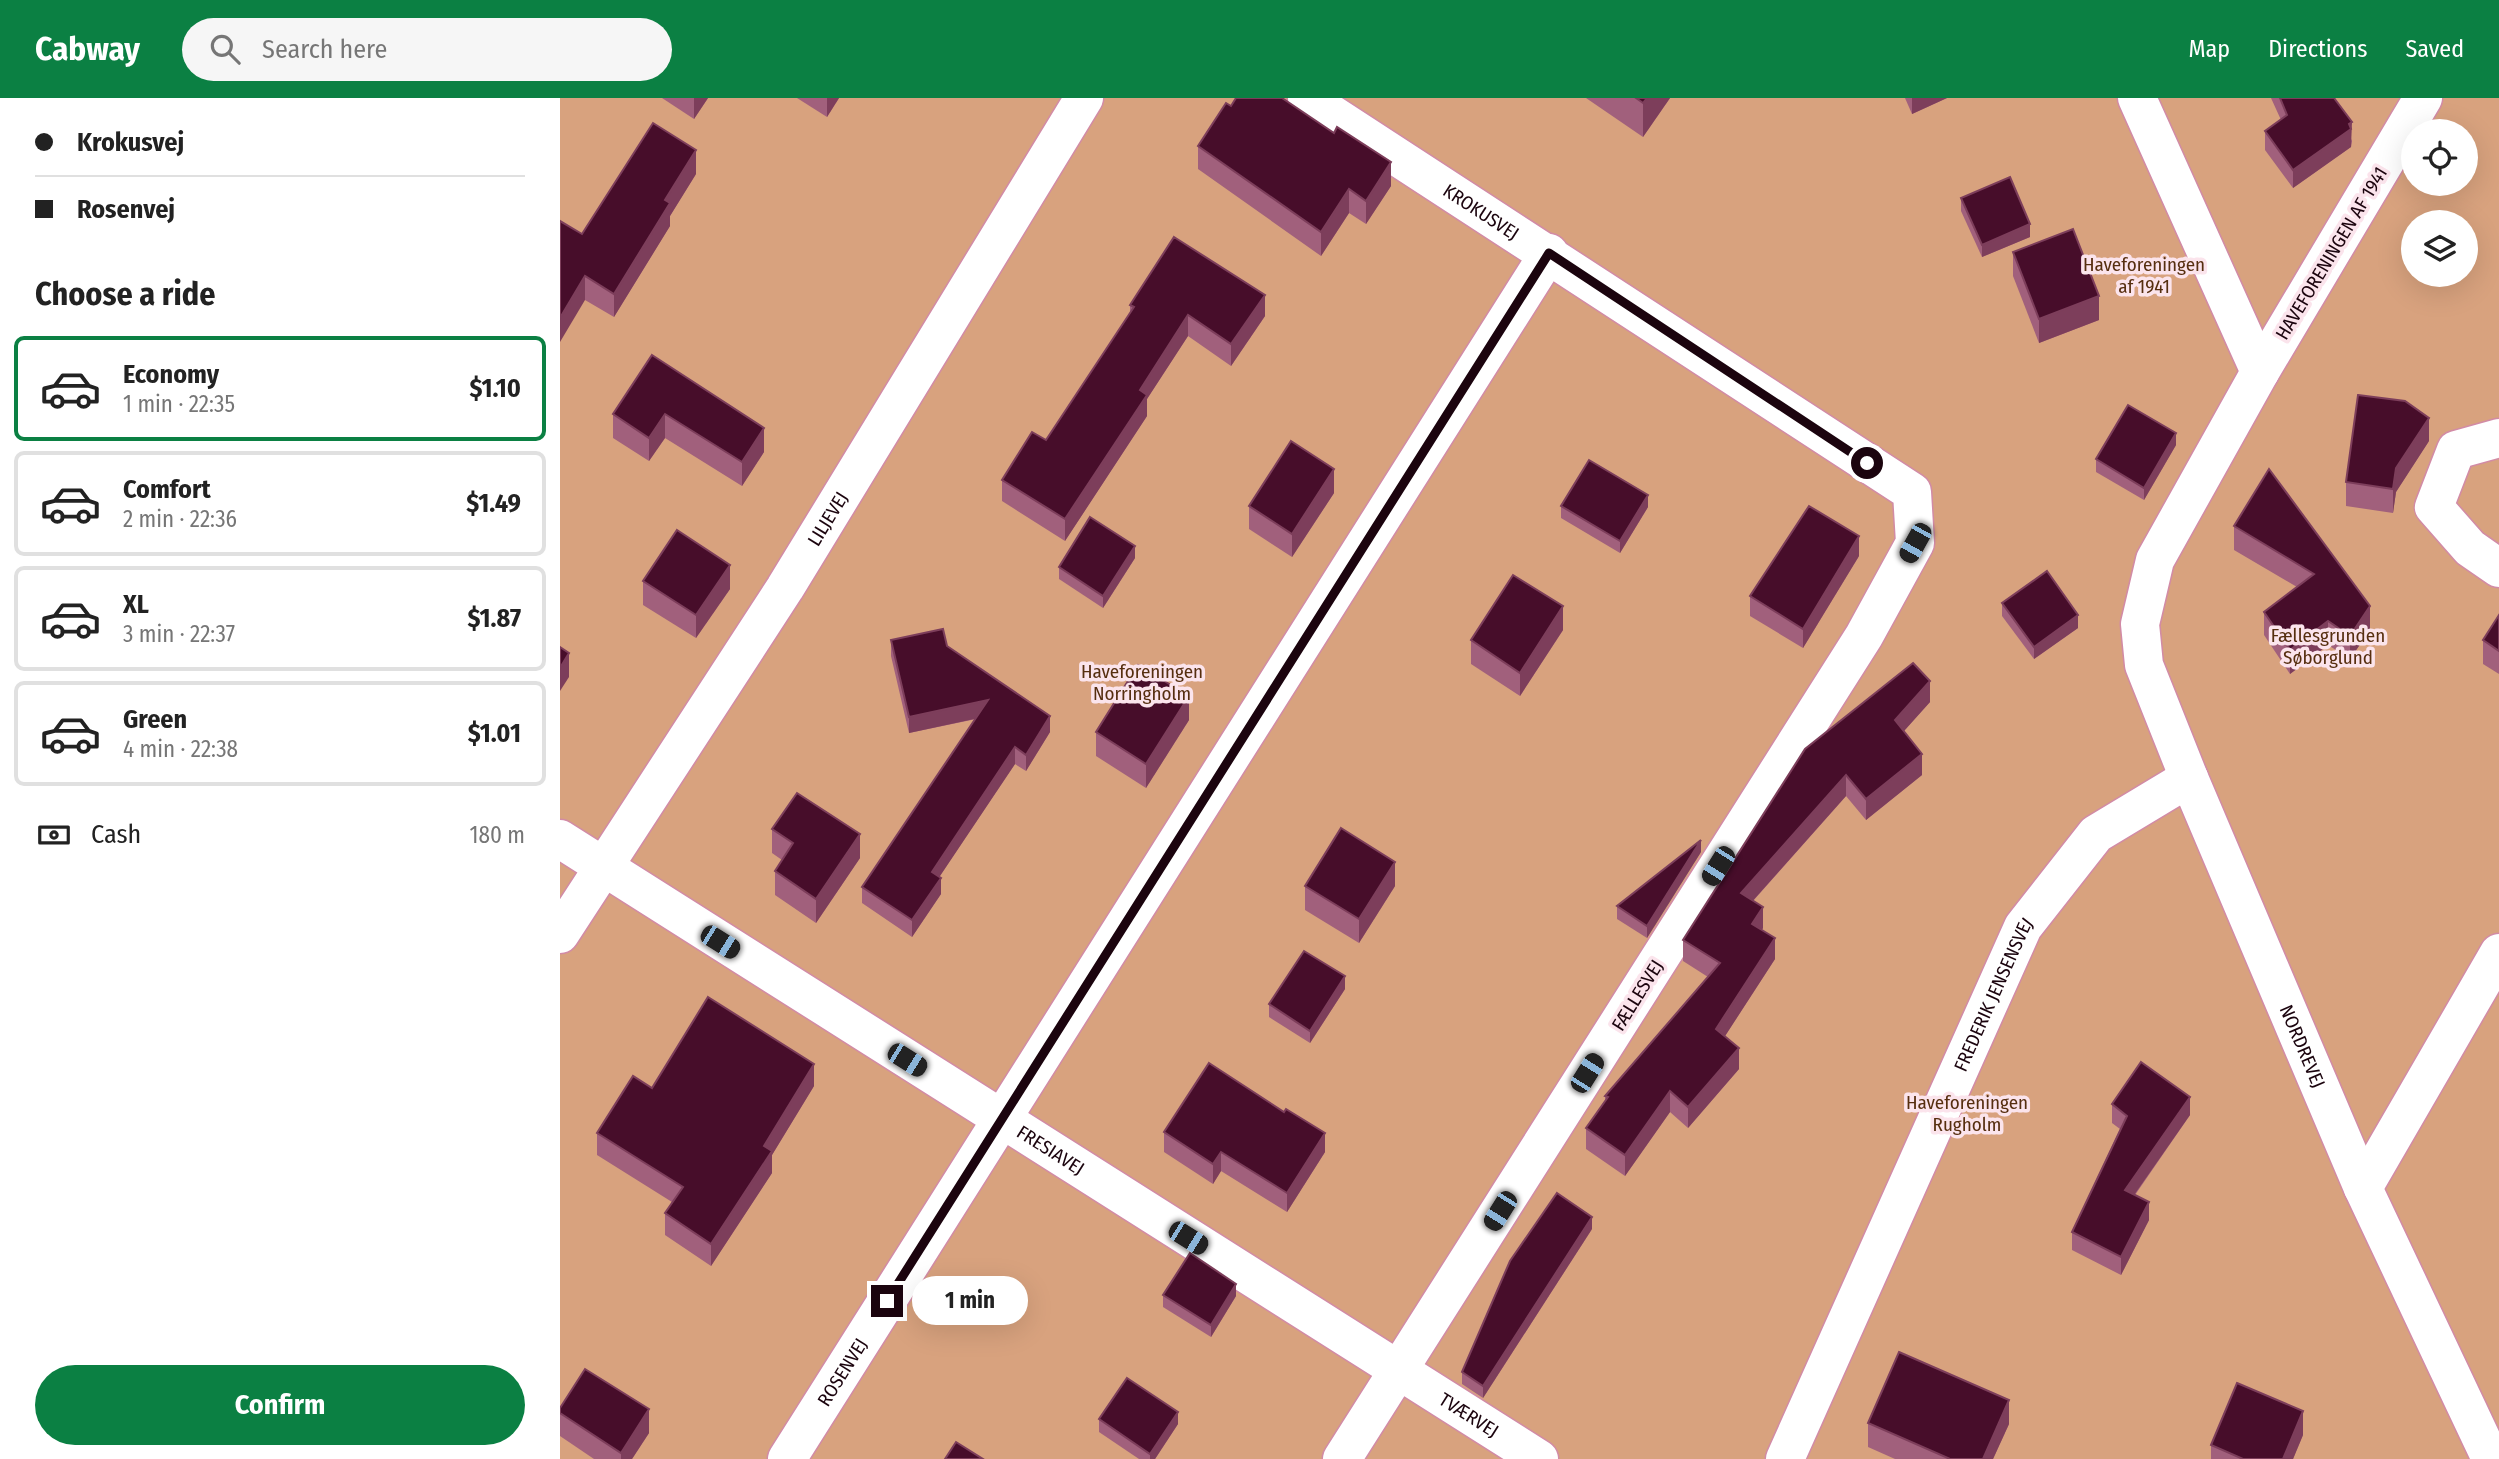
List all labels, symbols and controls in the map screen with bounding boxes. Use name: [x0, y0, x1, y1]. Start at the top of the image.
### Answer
search box: [182, 18, 672, 81]
text: Cabway: [35, 29, 140, 69]
icon: search: [206, 30, 244, 68]
text: Search here: [262, 34, 387, 65]
text: Map: [2189, 35, 2230, 63]
text: Directions: [2268, 35, 2367, 63]
text: Saved: [2405, 35, 2464, 63]
map controls: [2401, 119, 2478, 287]
button: locate: [2401, 119, 2478, 196]
text: Krokusvej: [77, 127, 184, 158]
street label: HAVEFORENINGEN AF 1941: [2271, 163, 2392, 344]
street label: KROKUSVEJ: [1439, 179, 1523, 245]
text: Rosenvej: [77, 194, 175, 225]
button: layers: [2401, 210, 2478, 287]
park label: Haveforeningen af 1941: [2083, 253, 2205, 298]
text: Choose a ride: [35, 275, 216, 313]
icon: car: [39, 357, 102, 420]
text: Economy: [123, 359, 219, 390]
text: $1.10: [469, 373, 521, 404]
text: 1 min · 22:35: [123, 390, 235, 418]
route start: [1851, 447, 1883, 479]
icon: car: [39, 472, 102, 535]
text: Comfort: [123, 474, 211, 505]
text: $1.49: [466, 488, 521, 519]
street label: LILJEVEJ: [803, 488, 853, 550]
text: 2 min · 22:36: [123, 505, 237, 533]
car: [1896, 520, 1935, 566]
icon: car: [39, 587, 102, 650]
text: XL: [123, 589, 149, 620]
text: $1.87: [468, 603, 521, 634]
text: 3 min · 22:37: [123, 620, 235, 648]
park label: Fællesgrunden Søborglund: [2271, 624, 2385, 669]
park label: Haveforeningen Norringholm: [1081, 660, 1203, 705]
icon: car: [39, 702, 102, 765]
text: Green: [123, 704, 187, 735]
text: $1.01: [468, 718, 521, 749]
text: 4 min · 22:38: [123, 735, 238, 763]
icon: cash: [35, 816, 73, 854]
text: Cash: [91, 819, 141, 850]
text: 180 m: [469, 821, 525, 849]
car: [1698, 843, 1739, 889]
street label: FREDERIK JENSENSVEJ: [1949, 913, 2038, 1075]
car: [697, 922, 744, 962]
street label: FÆLLESVEJ: [1607, 956, 1668, 1035]
street label: NORDREVEJ: [2275, 1001, 2330, 1091]
car: [884, 1040, 931, 1080]
car: [1567, 1050, 1608, 1096]
park label: Haveforeningen Rugholm: [1906, 1091, 2028, 1136]
street label: FRESIAVEJ: [1013, 1120, 1089, 1180]
car: [1480, 1188, 1521, 1234]
car: [1165, 1218, 1212, 1258]
callout: 1 min: [912, 1276, 1027, 1326]
route end: [871, 1285, 903, 1317]
text: 1 min: [945, 1286, 995, 1314]
street label: ROSENVEJ: [812, 1334, 872, 1410]
button: Confirm: [35, 1365, 525, 1445]
street label: TVÆRVEJ: [1435, 1388, 1503, 1442]

